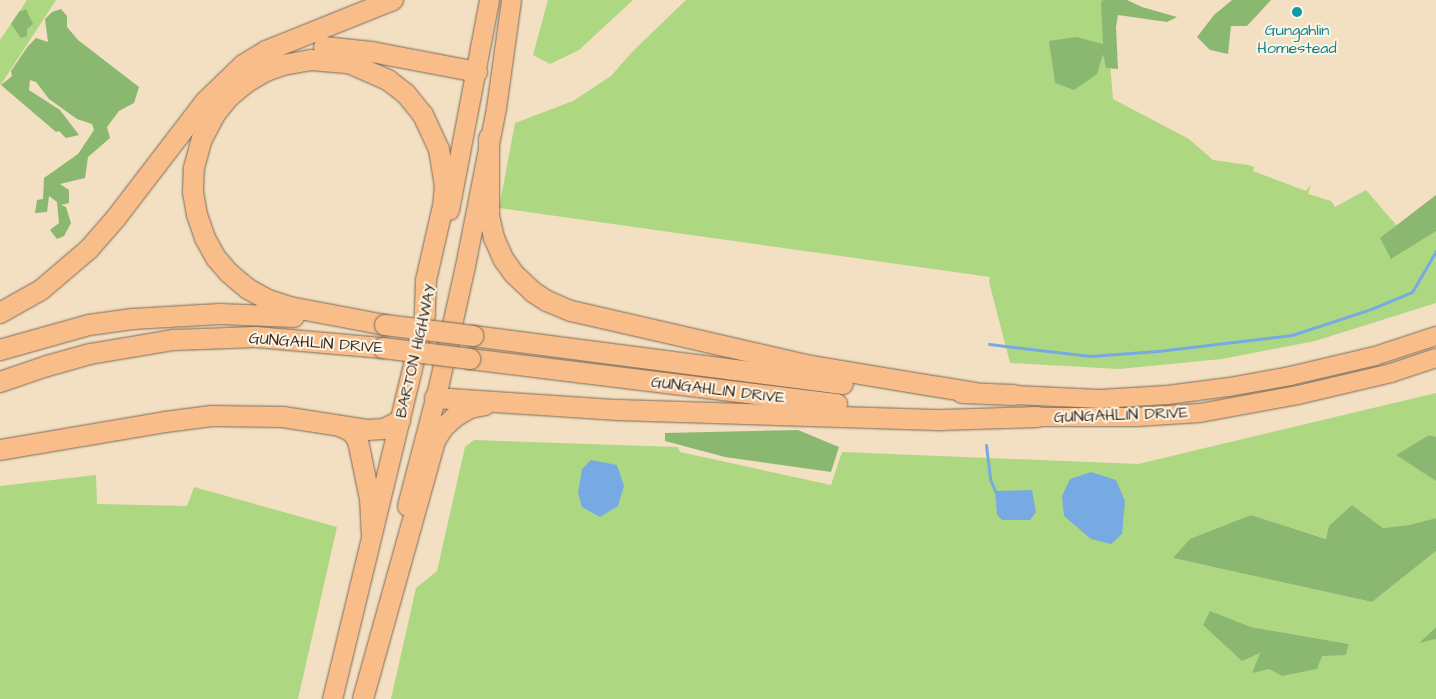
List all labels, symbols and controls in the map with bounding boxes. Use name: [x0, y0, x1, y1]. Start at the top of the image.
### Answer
marker: Gungahlin Homestead: [1291, 6, 1303, 18]
place label: Gungahlin Homestead: [1257, 20, 1337, 58]
street label: BARTON HIGHWAY: [391, 282, 441, 420]
street label: GUNGAHLIN DRIVE: [248, 329, 384, 357]
street label: GUNGAHLIN DRIVE: [650, 372, 786, 408]
street label: GUNGAHLIN DRIVE: [1053, 403, 1189, 427]

